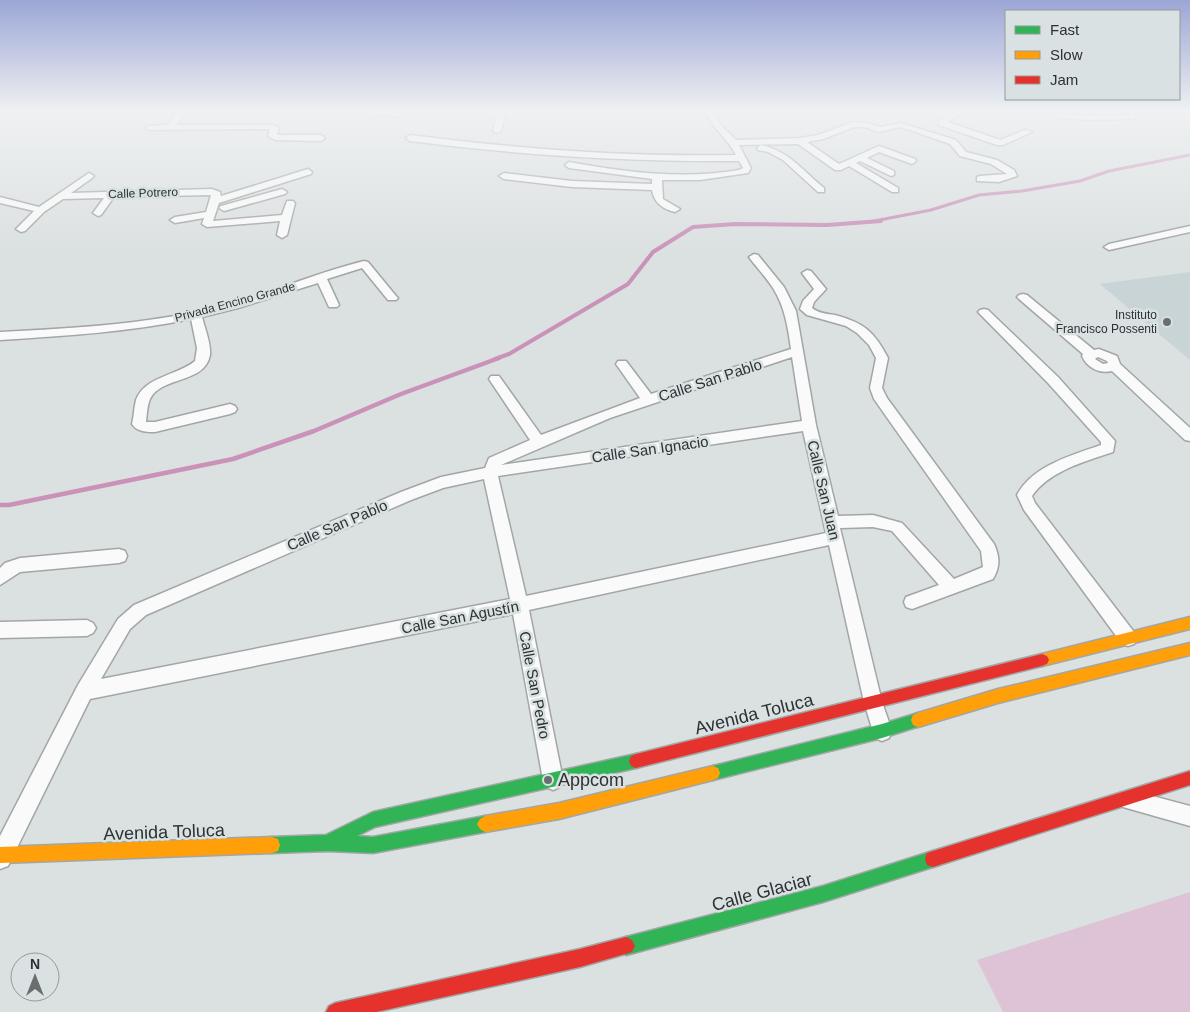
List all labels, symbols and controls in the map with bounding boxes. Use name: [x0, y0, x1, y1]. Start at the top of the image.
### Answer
legend: [1005, 10, 1180, 100]
text: Fast: [1050, 21, 1080, 38]
text: Slow: [1050, 46, 1083, 63]
text: Jam: [1050, 71, 1078, 88]
street label: Calle Potrero: [108, 185, 179, 201]
street label: Privada Encino Grande: [173, 279, 297, 325]
place label: Instituto Francisco Possenti: [1056, 308, 1157, 336]
marker: Instituto Francisco Possenti: [1161, 316, 1173, 328]
street label: Calle San Pablo: [656, 355, 764, 405]
street label: Calle San Ignacio: [591, 432, 709, 466]
street label: Calle San Juan: [804, 439, 844, 541]
street label: Calle San Pablo: [284, 496, 390, 554]
street label: Calle San Agustín: [400, 597, 520, 637]
street label: Calle San Pedro: [516, 630, 554, 740]
street label: Avenida Toluca: [693, 689, 816, 738]
place label: Appcom: [558, 770, 624, 790]
marker: Appcom: [542, 774, 554, 786]
street label: Avenida Toluca: [103, 820, 226, 844]
street label: Calle Glaciar: [710, 869, 814, 915]
north arrow: [10, 952, 60, 1002]
text: N: [30, 956, 40, 972]

